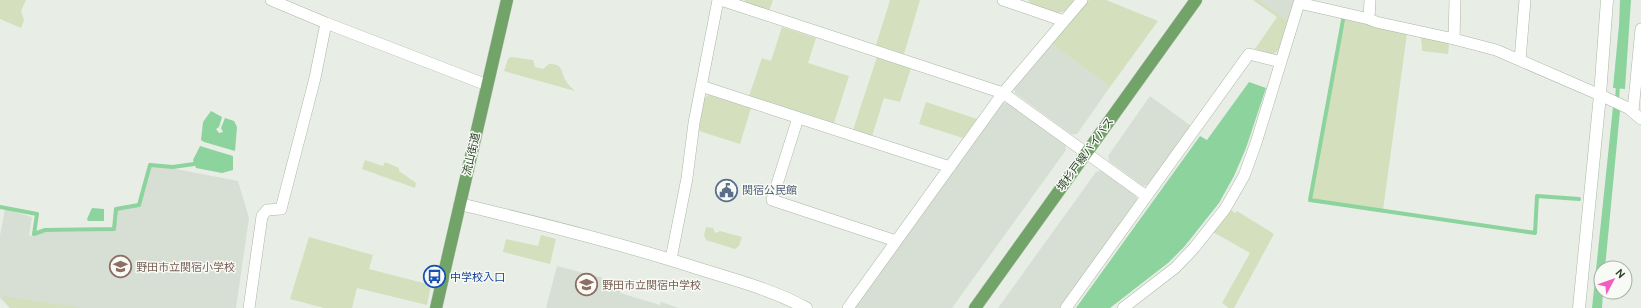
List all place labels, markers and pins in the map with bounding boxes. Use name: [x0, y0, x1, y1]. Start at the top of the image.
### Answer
public building icon: 関宿公民館: [714, 177, 740, 203]
place label: 関宿公民館: [742, 184, 797, 196]
school or university icon: 野田市立関宿小学校: [108, 254, 134, 280]
place label: 野田市立関宿小学校: [136, 261, 235, 273]
bus stop icon: 中学校入口: [421, 264, 447, 290]
place label: 中学校入口: [450, 271, 505, 283]
school or university icon: 野田市立関宿中学校: [574, 272, 600, 298]
place label: 野田市立関宿中学校: [602, 279, 701, 291]

